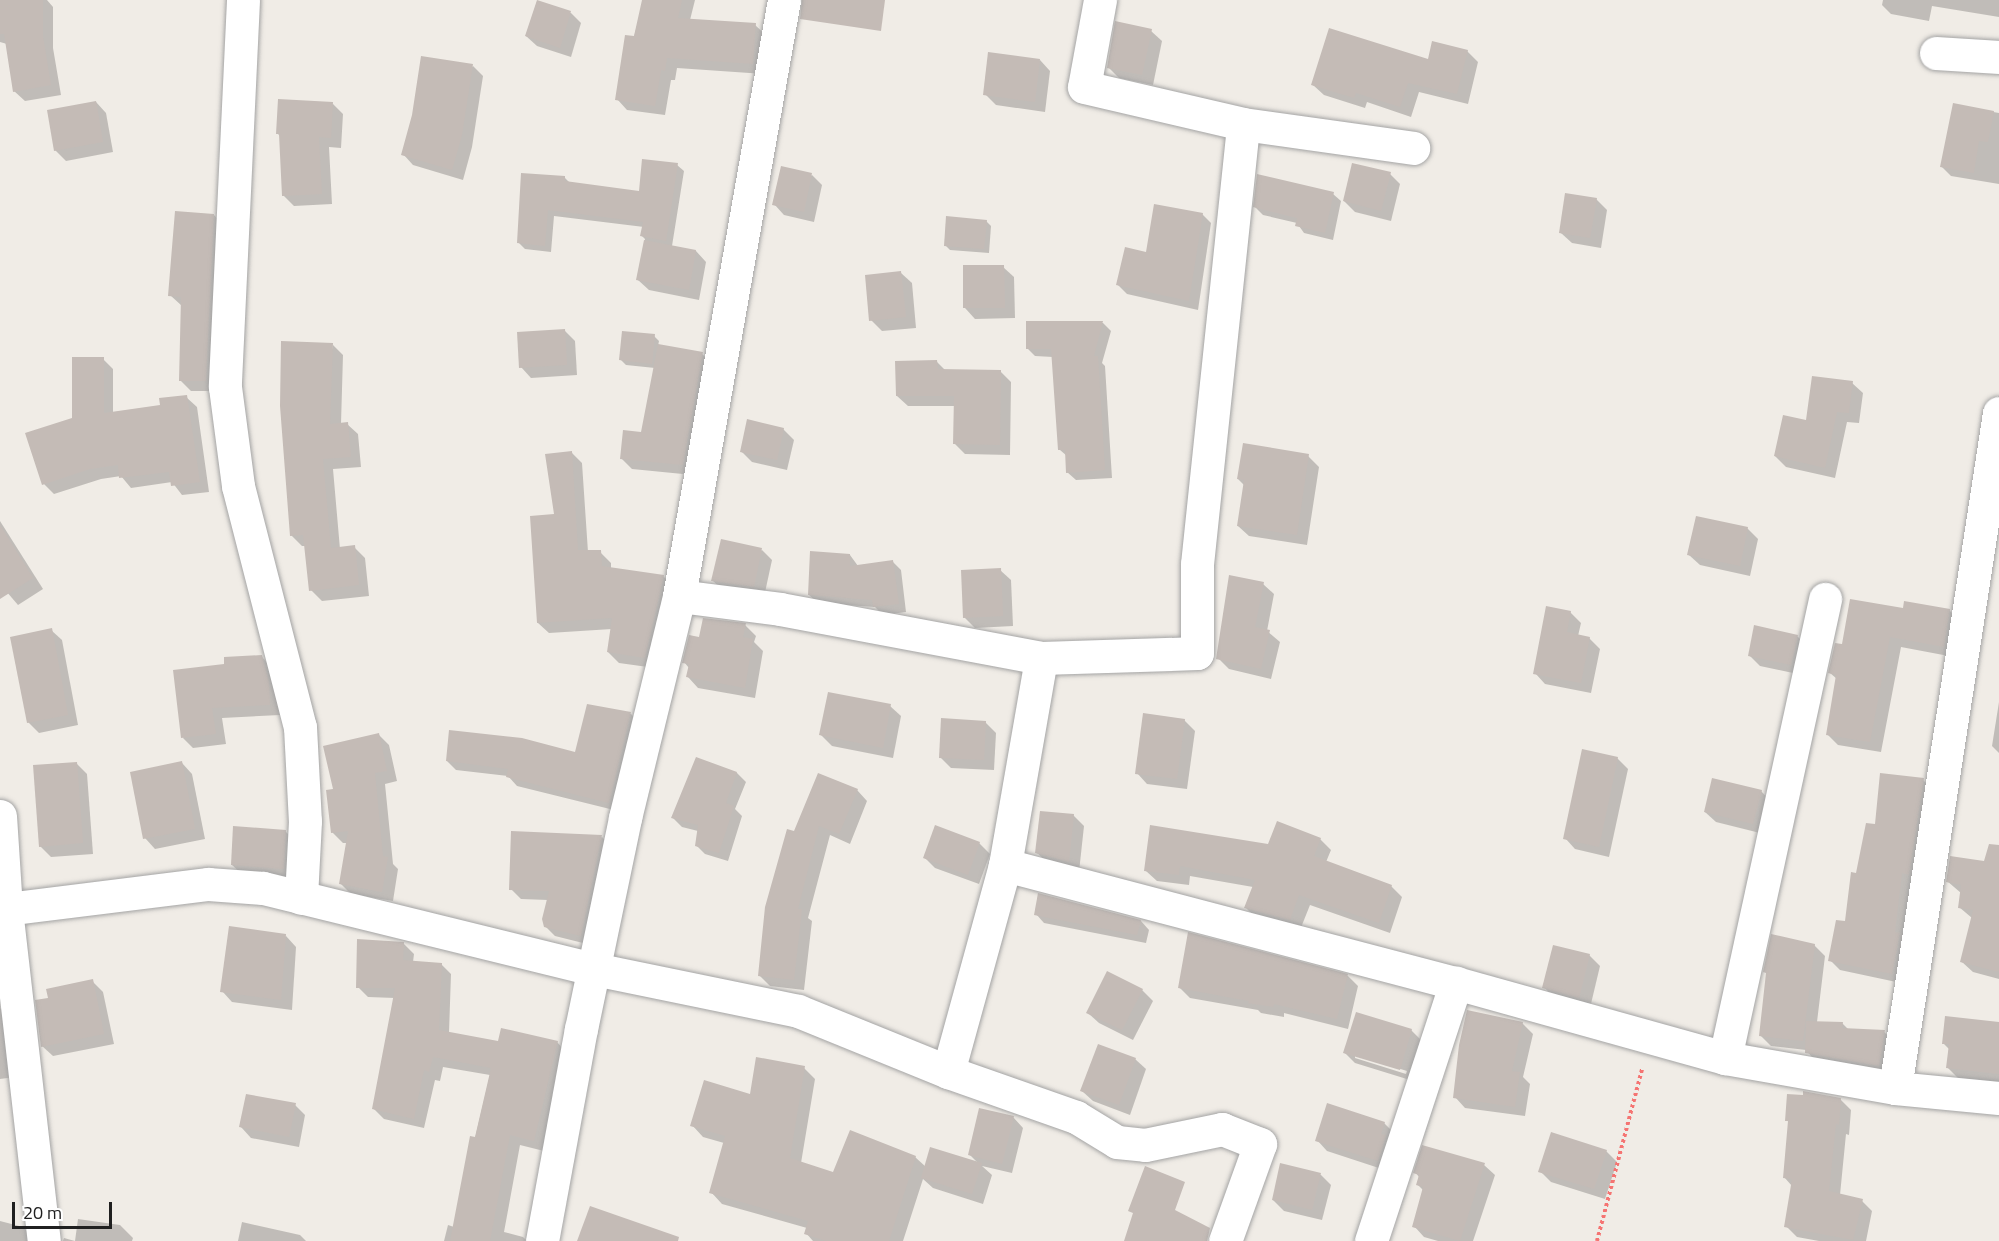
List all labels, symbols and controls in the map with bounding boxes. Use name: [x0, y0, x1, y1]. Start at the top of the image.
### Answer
scale bar: [15, 1190, 116, 1228]
text: 20 m: [23, 1199, 62, 1226]

